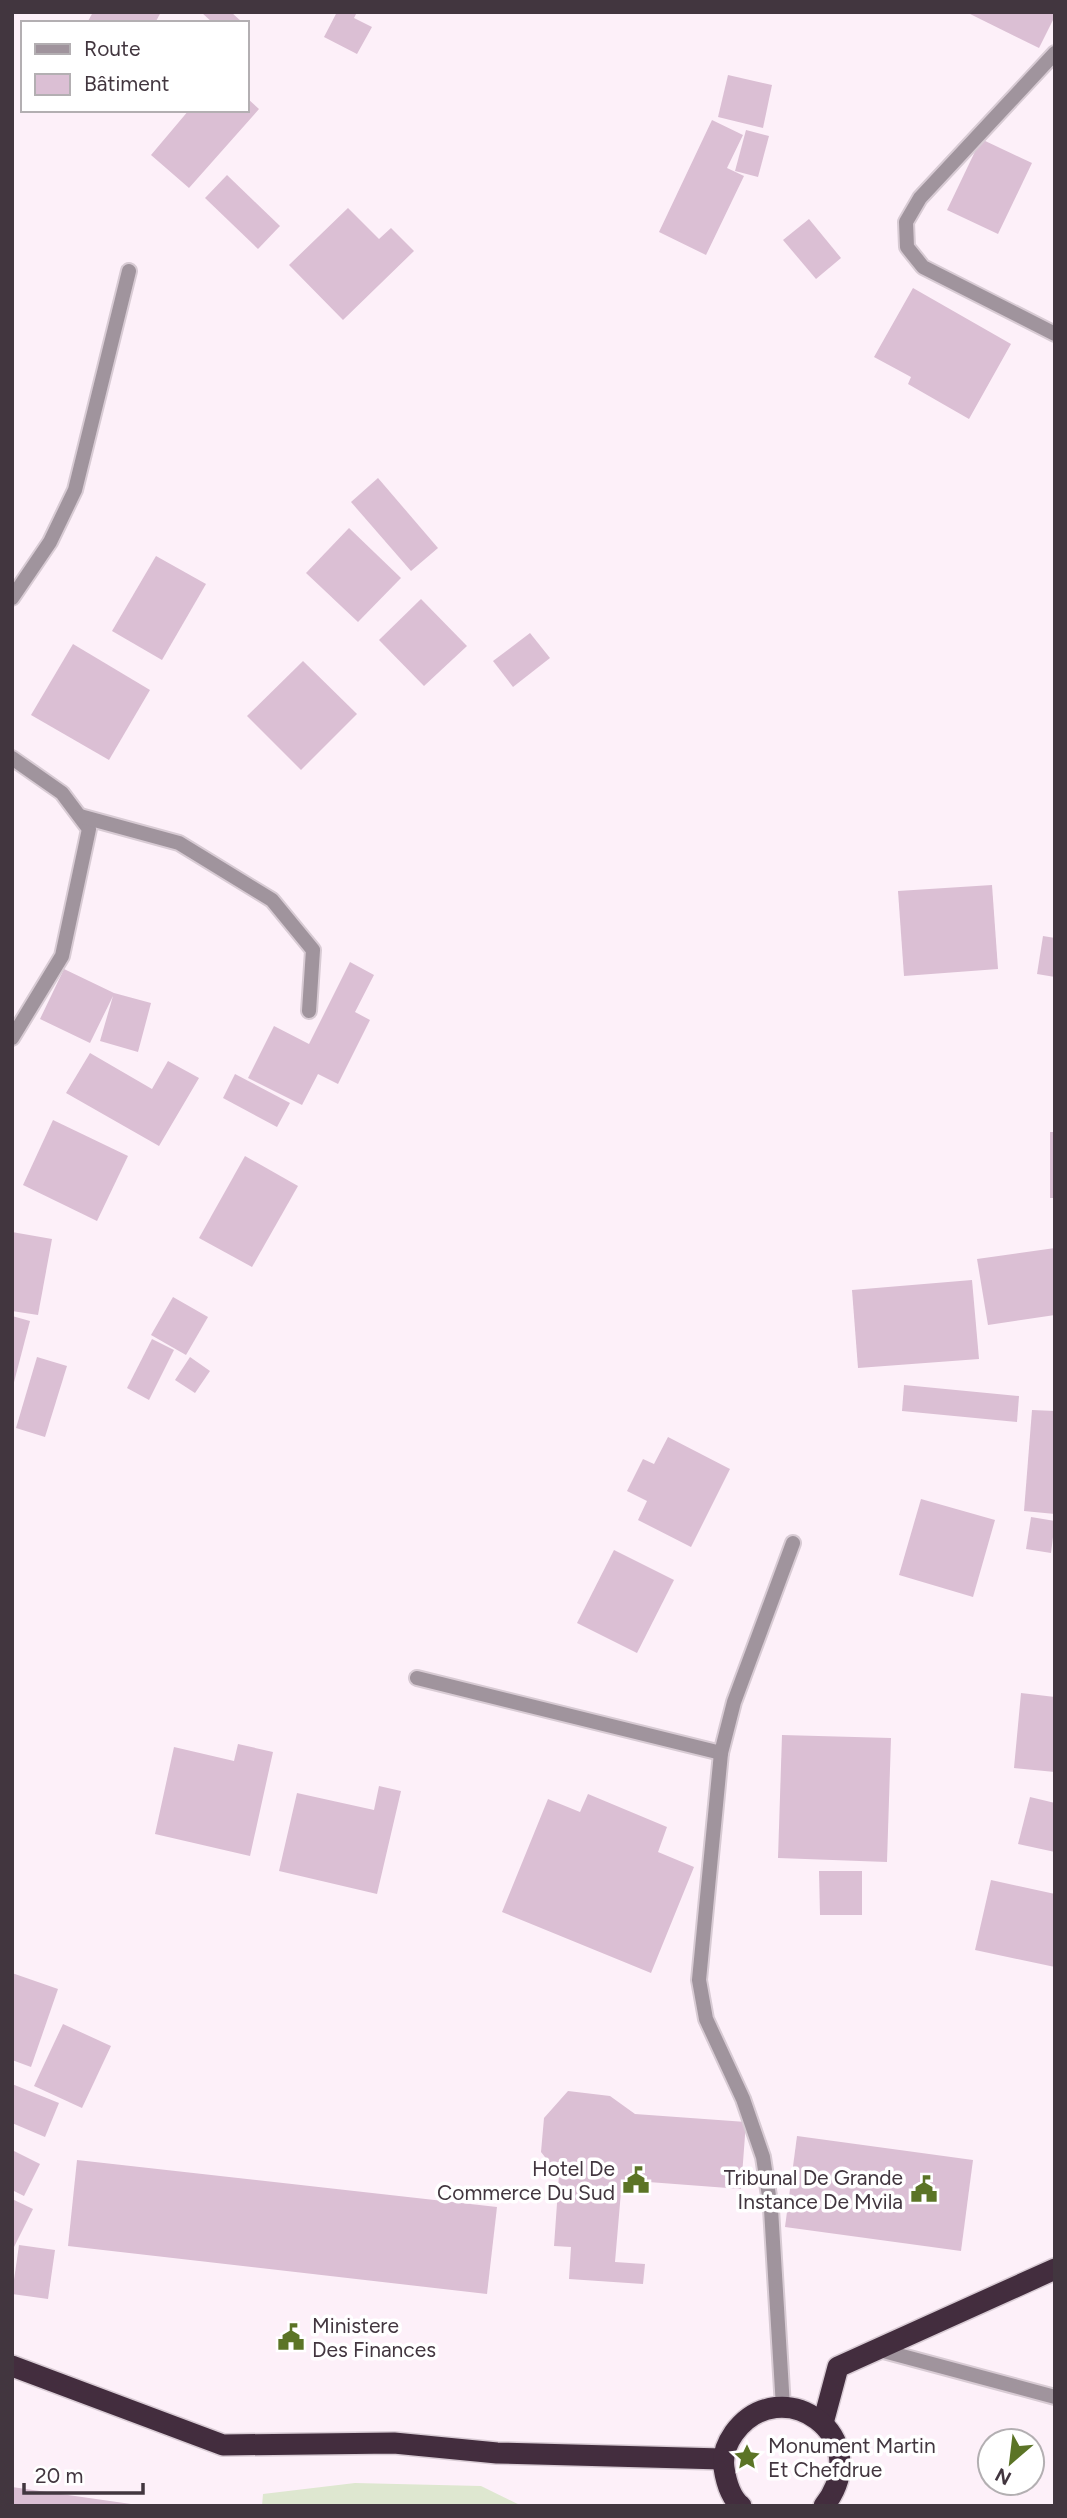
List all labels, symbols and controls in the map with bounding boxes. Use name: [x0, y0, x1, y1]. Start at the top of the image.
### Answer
legend: [21, 21, 248, 112]
text: Route: [84, 36, 140, 61]
text: Bâtiment: [84, 71, 169, 96]
place label: Hotel De Commerce Du Sud: [437, 2156, 615, 2205]
public building icon: Hotel De Commerce Du Sud: [621, 2165, 651, 2195]
place label: Tribunal De Grande Instance De Mvila: [724, 2165, 903, 2214]
public building icon: Tribunal De Grande Instance De Mvila: [909, 2174, 939, 2204]
place label: Ministere Des Finances: [312, 2313, 436, 2362]
public building icon: Ministere Des Finances: [276, 2322, 306, 2352]
north arrow: [976, 2427, 1046, 2497]
place label: Monument Martin Et Chefdrue: [768, 2433, 936, 2482]
place icon: Monument Martin Et Chefdrue: [732, 2442, 762, 2472]
scale bar: [24, 2452, 144, 2496]
text: 20 m: [35, 2463, 83, 2488]
text: N: [991, 2463, 1015, 2490]

